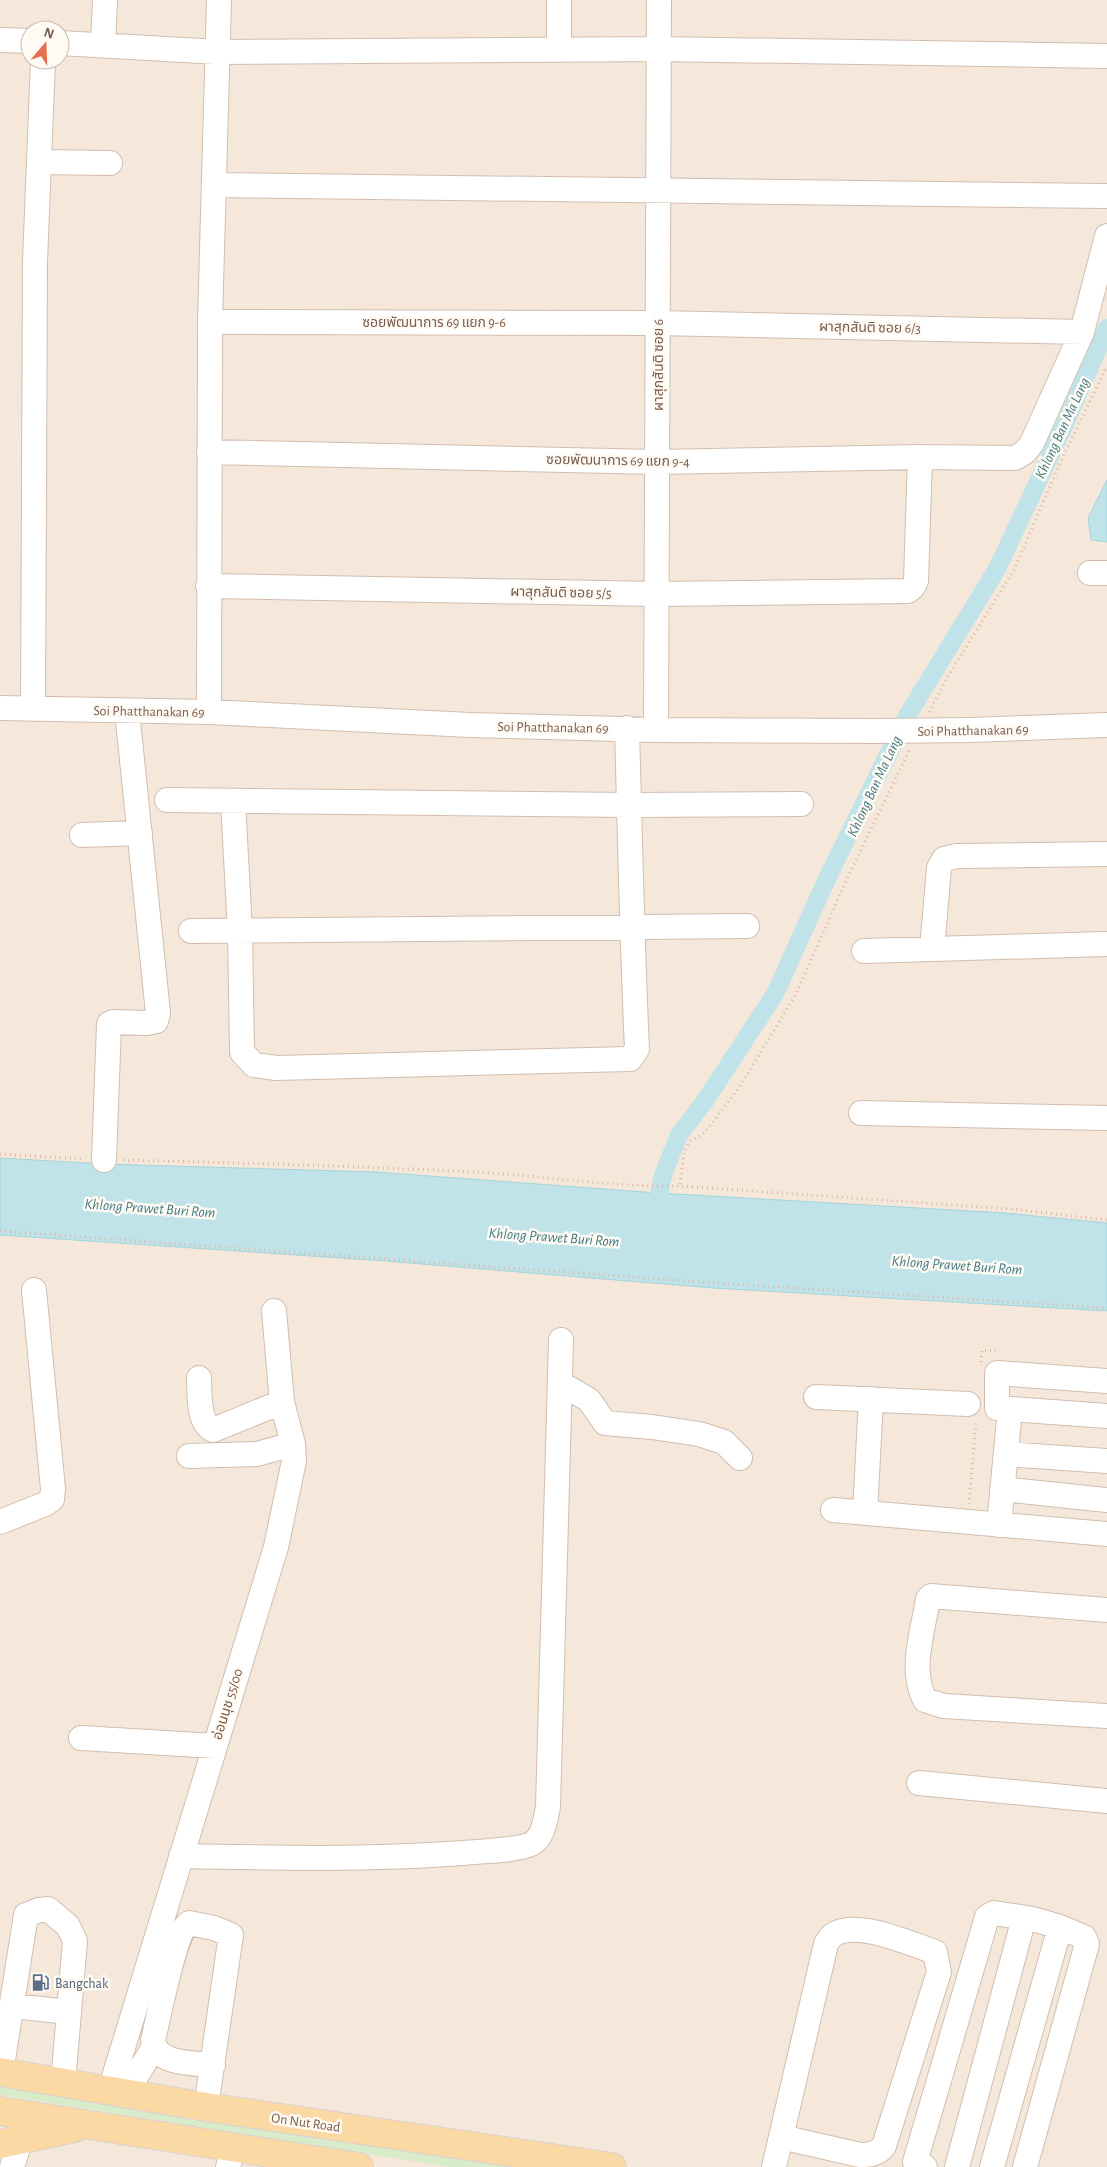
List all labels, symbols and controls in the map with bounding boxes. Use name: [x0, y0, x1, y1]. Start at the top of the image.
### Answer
north arrow: [20, 20, 70, 70]
text: N: [42, 25, 56, 42]
street label: ซอยพัฒนาการ 69 แยก 9-6: [362, 315, 506, 330]
street label: ผาสุกสันติ ซอย 6: [651, 319, 667, 411]
street label: ผาสุกสันติ ซอย 6/3: [819, 319, 921, 337]
water label: Khlong Ban Ma Lang: [1032, 375, 1092, 481]
street label: ซอยพัฒนาการ 69 แยก 9-4: [546, 452, 690, 469]
street label: ผาสุกสันติ ซอย 5/5: [510, 584, 612, 602]
street label: Soi Phatthanakan 69: [93, 704, 205, 720]
street label: Soi Phatthanakan 69: [497, 720, 609, 736]
street label: Soi Phatthanakan 69: [917, 723, 1029, 739]
water label: Khlong Ban Ma Lang: [844, 733, 904, 839]
water label: Khlong Prawet Buri Rom: [84, 1196, 216, 1221]
water label: Khlong Prawet Buri Rom: [488, 1225, 620, 1250]
water label: Khlong Prawet Buri Rom: [891, 1253, 1023, 1278]
street label: อ่อนนุช 55/00: [209, 1666, 246, 1742]
fuel station icon: Bangchak: [31, 1973, 51, 1993]
place label: Bangchak: [55, 1977, 109, 1991]
street label: On Nut Road: [270, 2111, 341, 2135]

